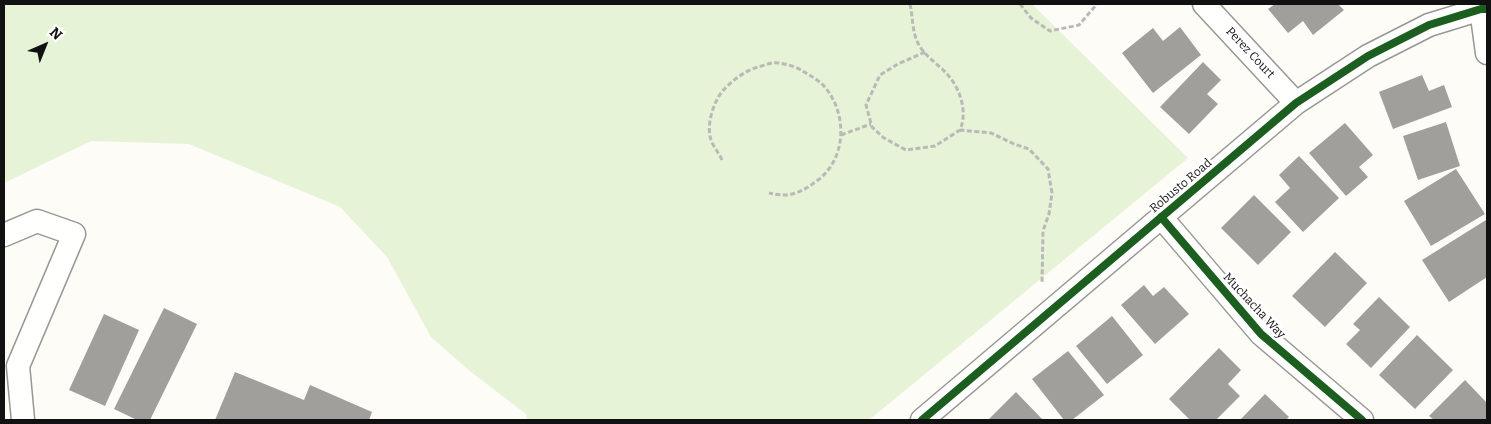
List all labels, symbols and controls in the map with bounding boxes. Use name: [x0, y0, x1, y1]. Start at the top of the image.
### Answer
north arrow: [20, 20, 70, 70]
text: N: [46, 24, 66, 44]
street label: Perez Court: [1223, 24, 1277, 82]
street label: Robusto Road: [1147, 156, 1215, 216]
street label: Muchacha Way: [1220, 270, 1288, 342]

